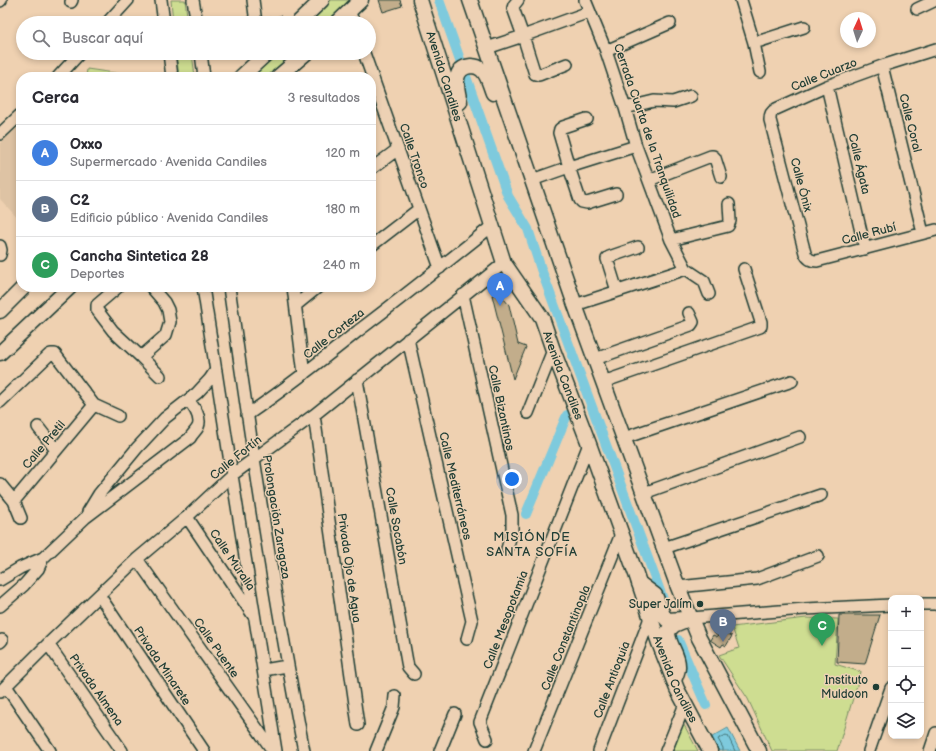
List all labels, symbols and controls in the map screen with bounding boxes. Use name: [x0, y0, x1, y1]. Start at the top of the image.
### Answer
north arrow: [840, 12, 876, 48]
search box: [16, 16, 376, 60]
icon: search: [30, 27, 52, 49]
text: Buscar aquí: [62, 29, 143, 48]
street label: Avenida Candiles: [423, 29, 466, 123]
street label: Cerrada Cuarta de la Tranquilidad: [610, 42, 684, 220]
street label: Calle Cuarzo: [789, 55, 859, 95]
text: Cerca: [32, 88, 79, 108]
text: 3 resultados: [288, 90, 360, 106]
street label: Calle Coral: [895, 92, 925, 154]
street label: Calle Tronco: [396, 121, 432, 191]
street label: Calle Ágata: [845, 132, 875, 196]
text: Oxxo: [70, 135, 103, 154]
text: A: [41, 145, 49, 161]
text: 120 m: [325, 145, 360, 161]
text: Supermercado · Avenida Candiles: [70, 154, 267, 170]
street label: Calle Ónix: [787, 156, 817, 214]
text: C2: [70, 191, 90, 210]
text: B: [40, 201, 50, 217]
text: 180 m: [325, 201, 360, 217]
text: Edificio público · Avenida Candiles: [70, 210, 268, 226]
street label: Calle Rubí: [840, 219, 898, 248]
text: Cancha Sintetica 28: [70, 247, 209, 266]
text: C: [40, 257, 50, 273]
text: 240 m: [323, 257, 360, 273]
text: Deportes: [70, 266, 125, 282]
pin: A: [487, 273, 513, 306]
street label: Calle Corteza: [300, 305, 368, 363]
street label: Avenida Candiles: [540, 329, 587, 422]
street label: Calle Bizantinos: [485, 364, 517, 452]
street label: Calle Pretil: [19, 418, 69, 472]
street label: Calle Mediterráneos: [435, 431, 475, 542]
street label: Calle Fortín: [207, 432, 265, 483]
street label: Prolongación Zaragoza: [259, 454, 293, 580]
your location: [502, 469, 522, 489]
street label: Calle Socabón: [382, 486, 410, 566]
street label: Privada Ojo de Agua: [334, 512, 364, 624]
street label: Calle Muralla: [206, 526, 258, 594]
district label: MISIÓN DE SANTA SOFÍA: [486, 528, 578, 560]
street label: Calle Mesopotamia: [480, 568, 532, 671]
street label: Calle Constantinopla: [538, 583, 594, 693]
map controls: [888, 595, 924, 739]
button: +: [888, 595, 924, 631]
place label: Super Jalím: [629, 597, 692, 612]
marker: Super Jalím: [695, 599, 705, 609]
pin: B: [710, 609, 736, 642]
pin: C: [809, 613, 835, 646]
street label: Calle Puente: [190, 615, 242, 681]
street label: Privada Minarete: [130, 624, 194, 708]
button: −: [888, 631, 924, 667]
street label: Avenida Candiles: [650, 634, 701, 725]
street label: Calle Antioquia: [590, 639, 634, 721]
street label: Privada Almena: [66, 651, 126, 729]
button: locate: [888, 667, 924, 703]
place label: Instituto Muldoon: [821, 673, 868, 702]
marker: Instituto Muldoon: [871, 682, 881, 692]
button: layers: [888, 703, 924, 739]

